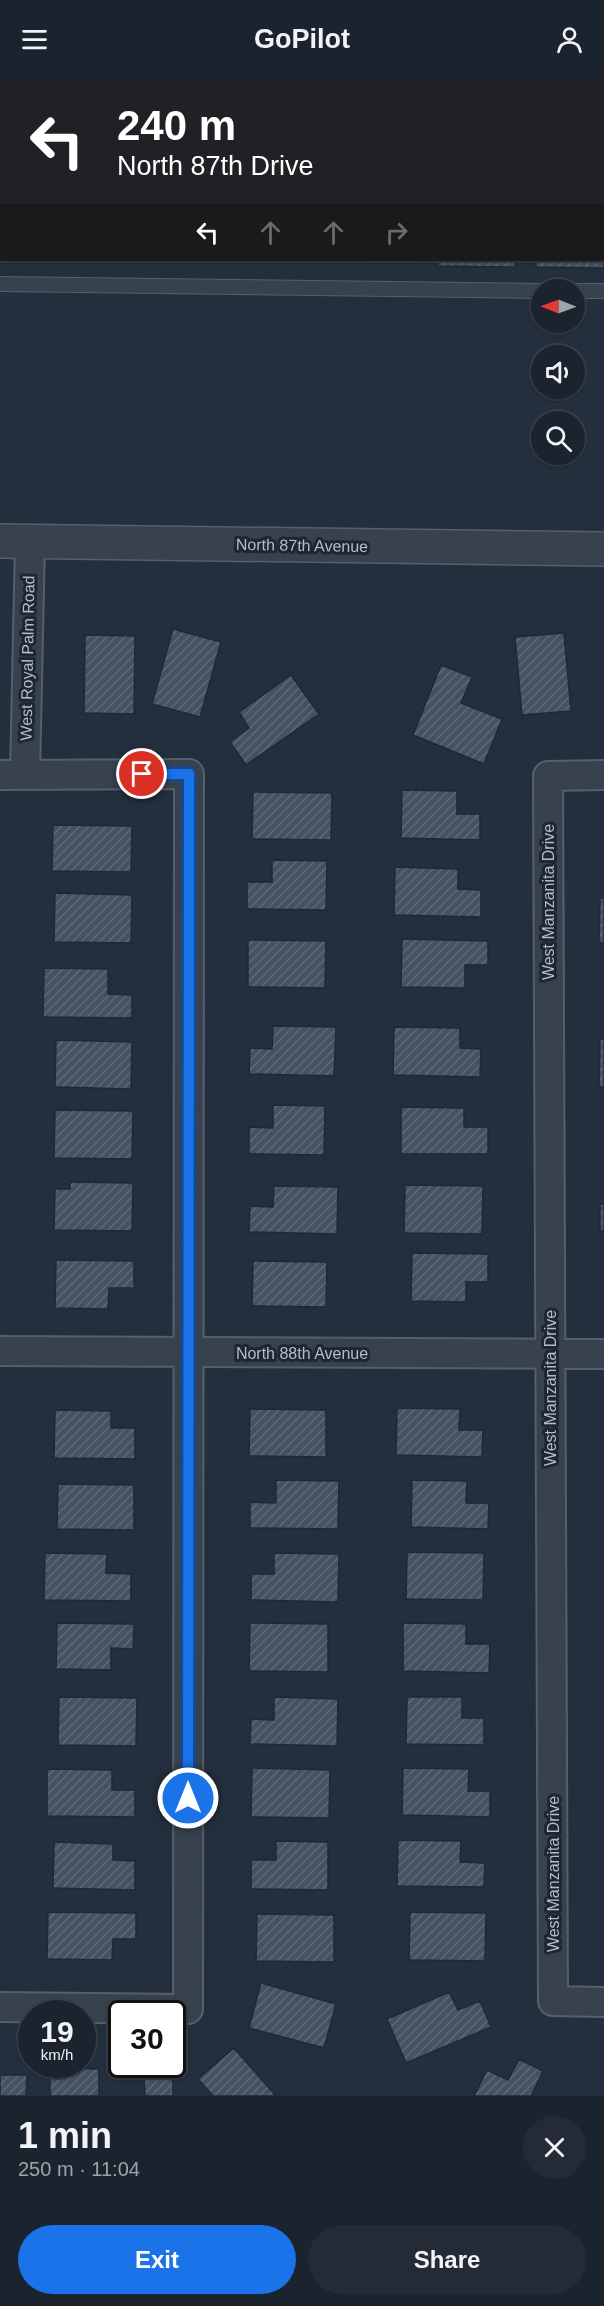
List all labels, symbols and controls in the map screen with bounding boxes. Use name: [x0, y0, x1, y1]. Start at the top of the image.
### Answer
icon: menu: [18, 23, 51, 56]
icon: person: [553, 23, 586, 56]
text: GoPilot: [254, 24, 350, 54]
icon: left: [18, 102, 96, 180]
text: 240 m: [117, 102, 236, 149]
text: North 87th Drive: [117, 151, 314, 181]
icon: left: [191, 216, 224, 249]
icon: ahead: [254, 216, 287, 249]
icon: ahead: [317, 216, 350, 249]
icon: right: [380, 216, 413, 249]
north arrow: [531, 279, 585, 333]
map controls: [531, 279, 585, 465]
button: sound: [531, 345, 585, 399]
button: search: [531, 411, 585, 465]
street label: North 87th Avenue: [236, 536, 368, 555]
street label: West Royal Palm Road: [18, 575, 37, 741]
pin: [116, 748, 167, 799]
icon: arrive: [125, 757, 158, 790]
street label: West Manzanita Drive: [540, 824, 557, 980]
street label: West Manzanita Drive: [542, 1310, 559, 1466]
street label: North 88th Avenue: [236, 1345, 368, 1362]
position arrow: [156, 1766, 220, 1830]
street label: West Manzanita Drive: [545, 1796, 562, 1952]
speed limit sign: 30: [108, 2000, 186, 2078]
text: 19: [40, 2015, 74, 2048]
text: km/h: [41, 2046, 73, 2063]
text: 1 min: [18, 2115, 112, 2156]
button: close: [523, 2116, 586, 2179]
text: 250 m · 11:04: [18, 2158, 140, 2180]
button: Exit: [18, 2225, 296, 2294]
button: Share: [308, 2225, 586, 2294]

